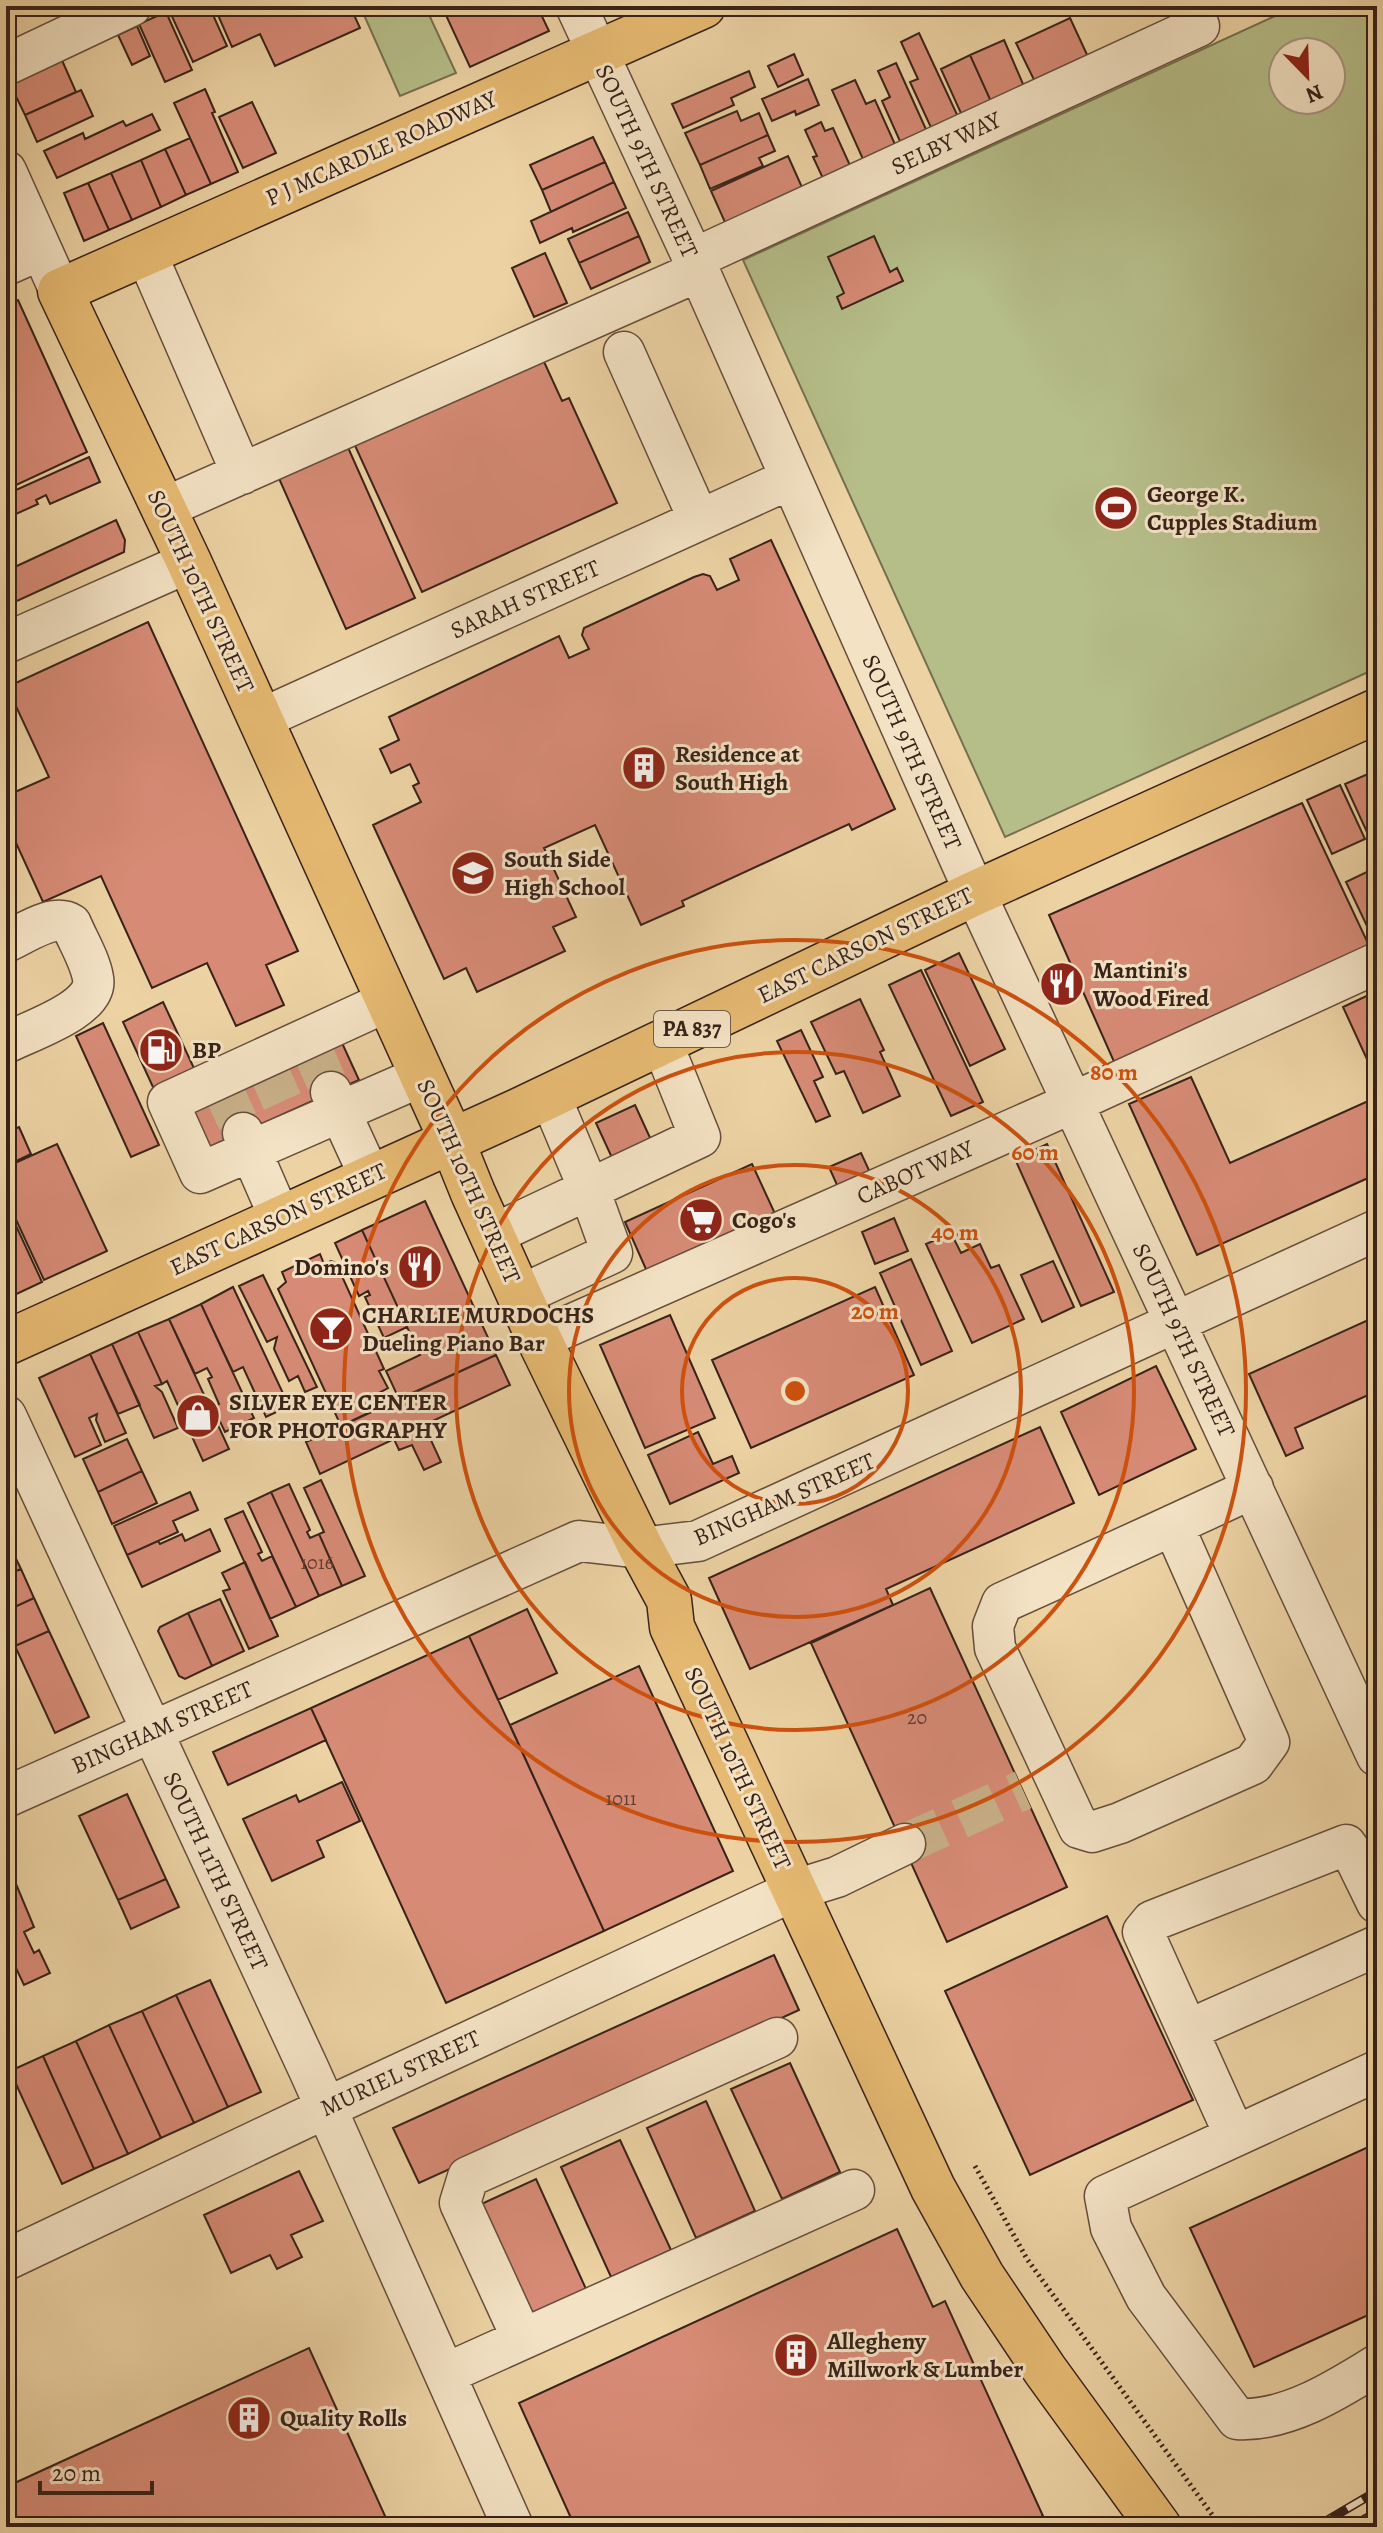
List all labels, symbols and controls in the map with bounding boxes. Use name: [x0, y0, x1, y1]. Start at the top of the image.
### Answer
north arrow: [1267, 36, 1347, 116]
street label: SOUTH 9TH STREET: [588, 59, 706, 263]
text: N: [1301, 77, 1328, 110]
street label: P J MCARDLE ROADWAY: [260, 82, 503, 213]
street label: SELBY WAY: [886, 103, 1007, 182]
place label: George K. Cupples Stadium: [1147, 478, 1318, 538]
street label: SOUTH 10TH STREET: [140, 484, 262, 698]
sports icon: George K. Cupples Stadium: [1092, 484, 1140, 532]
street label: SARAH STREET: [445, 552, 605, 646]
street label: SOUTH 9TH STREET: [855, 649, 969, 855]
place label: Residence at South High: [675, 738, 800, 798]
building icon: Residence at South High: [620, 744, 668, 792]
place label: South Side High School: [504, 843, 626, 903]
school or university icon: South Side High School: [449, 849, 497, 897]
street label: EAST CARSON STREET: [752, 879, 978, 1011]
place label: Mantini's Wood Fired: [1092, 954, 1209, 1014]
restaurant icon: Mantini's Wood Fired: [1038, 960, 1086, 1008]
road number: PA 837: [654, 1011, 730, 1047]
fuel station icon: BP: [137, 1026, 185, 1074]
place label: BP: [192, 1034, 221, 1066]
text: 80 m: [1090, 1056, 1138, 1088]
street label: SOUTH 10TH STREET: [410, 1074, 528, 1288]
street label: CABOT WAY: [851, 1132, 980, 1212]
text: 60 m: [1011, 1136, 1059, 1168]
street label: EAST CARSON STREET: [164, 1155, 392, 1283]
supermarket icon: Cogo's: [677, 1196, 725, 1244]
place label: Cogo's: [732, 1204, 796, 1236]
text: 40 m: [931, 1216, 979, 1248]
street label: SOUTH 9TH STREET: [1125, 1238, 1243, 1442]
restaurant icon: Domino's: [396, 1243, 444, 1291]
place label: Domino's: [294, 1251, 389, 1283]
text: 20 m: [851, 1295, 899, 1327]
place label: CHARLIE MURDOCHS Dueling Piano Bar: [362, 1299, 594, 1359]
bar icon: CHARLIE MURDOCHS Dueling Piano Bar: [307, 1305, 355, 1353]
centre of rings: [781, 1377, 809, 1405]
place label: SILVER EYE CENTER FOR PHOTOGRAPHY: [229, 1386, 448, 1446]
shop icon: SILVER EYE CENTER FOR PHOTOGRAPHY: [174, 1392, 222, 1440]
street label: BINGHAM STREET: [688, 1445, 880, 1553]
house number: 1016: [300, 1549, 334, 1576]
street label: SOUTH 10TH STREET: [677, 1661, 799, 1875]
street label: BINGHAM STREET: [66, 1673, 258, 1781]
house number: 20: [907, 1704, 927, 1731]
street label: SOUTH 11TH STREET: [156, 1766, 276, 1976]
house number: 1011: [605, 1785, 637, 1812]
street label: MURIEL STREET: [315, 2022, 485, 2124]
place label: Allegheny Millwork & Lumber: [826, 2325, 1023, 2385]
building icon: Allegheny Millwork & Lumber: [772, 2331, 820, 2379]
building icon: Quality Rolls: [225, 2394, 273, 2442]
place label: Quality Rolls: [280, 2402, 407, 2434]
scale bar: [40, 2445, 152, 2495]
text: 20 m: [52, 2457, 101, 2489]

